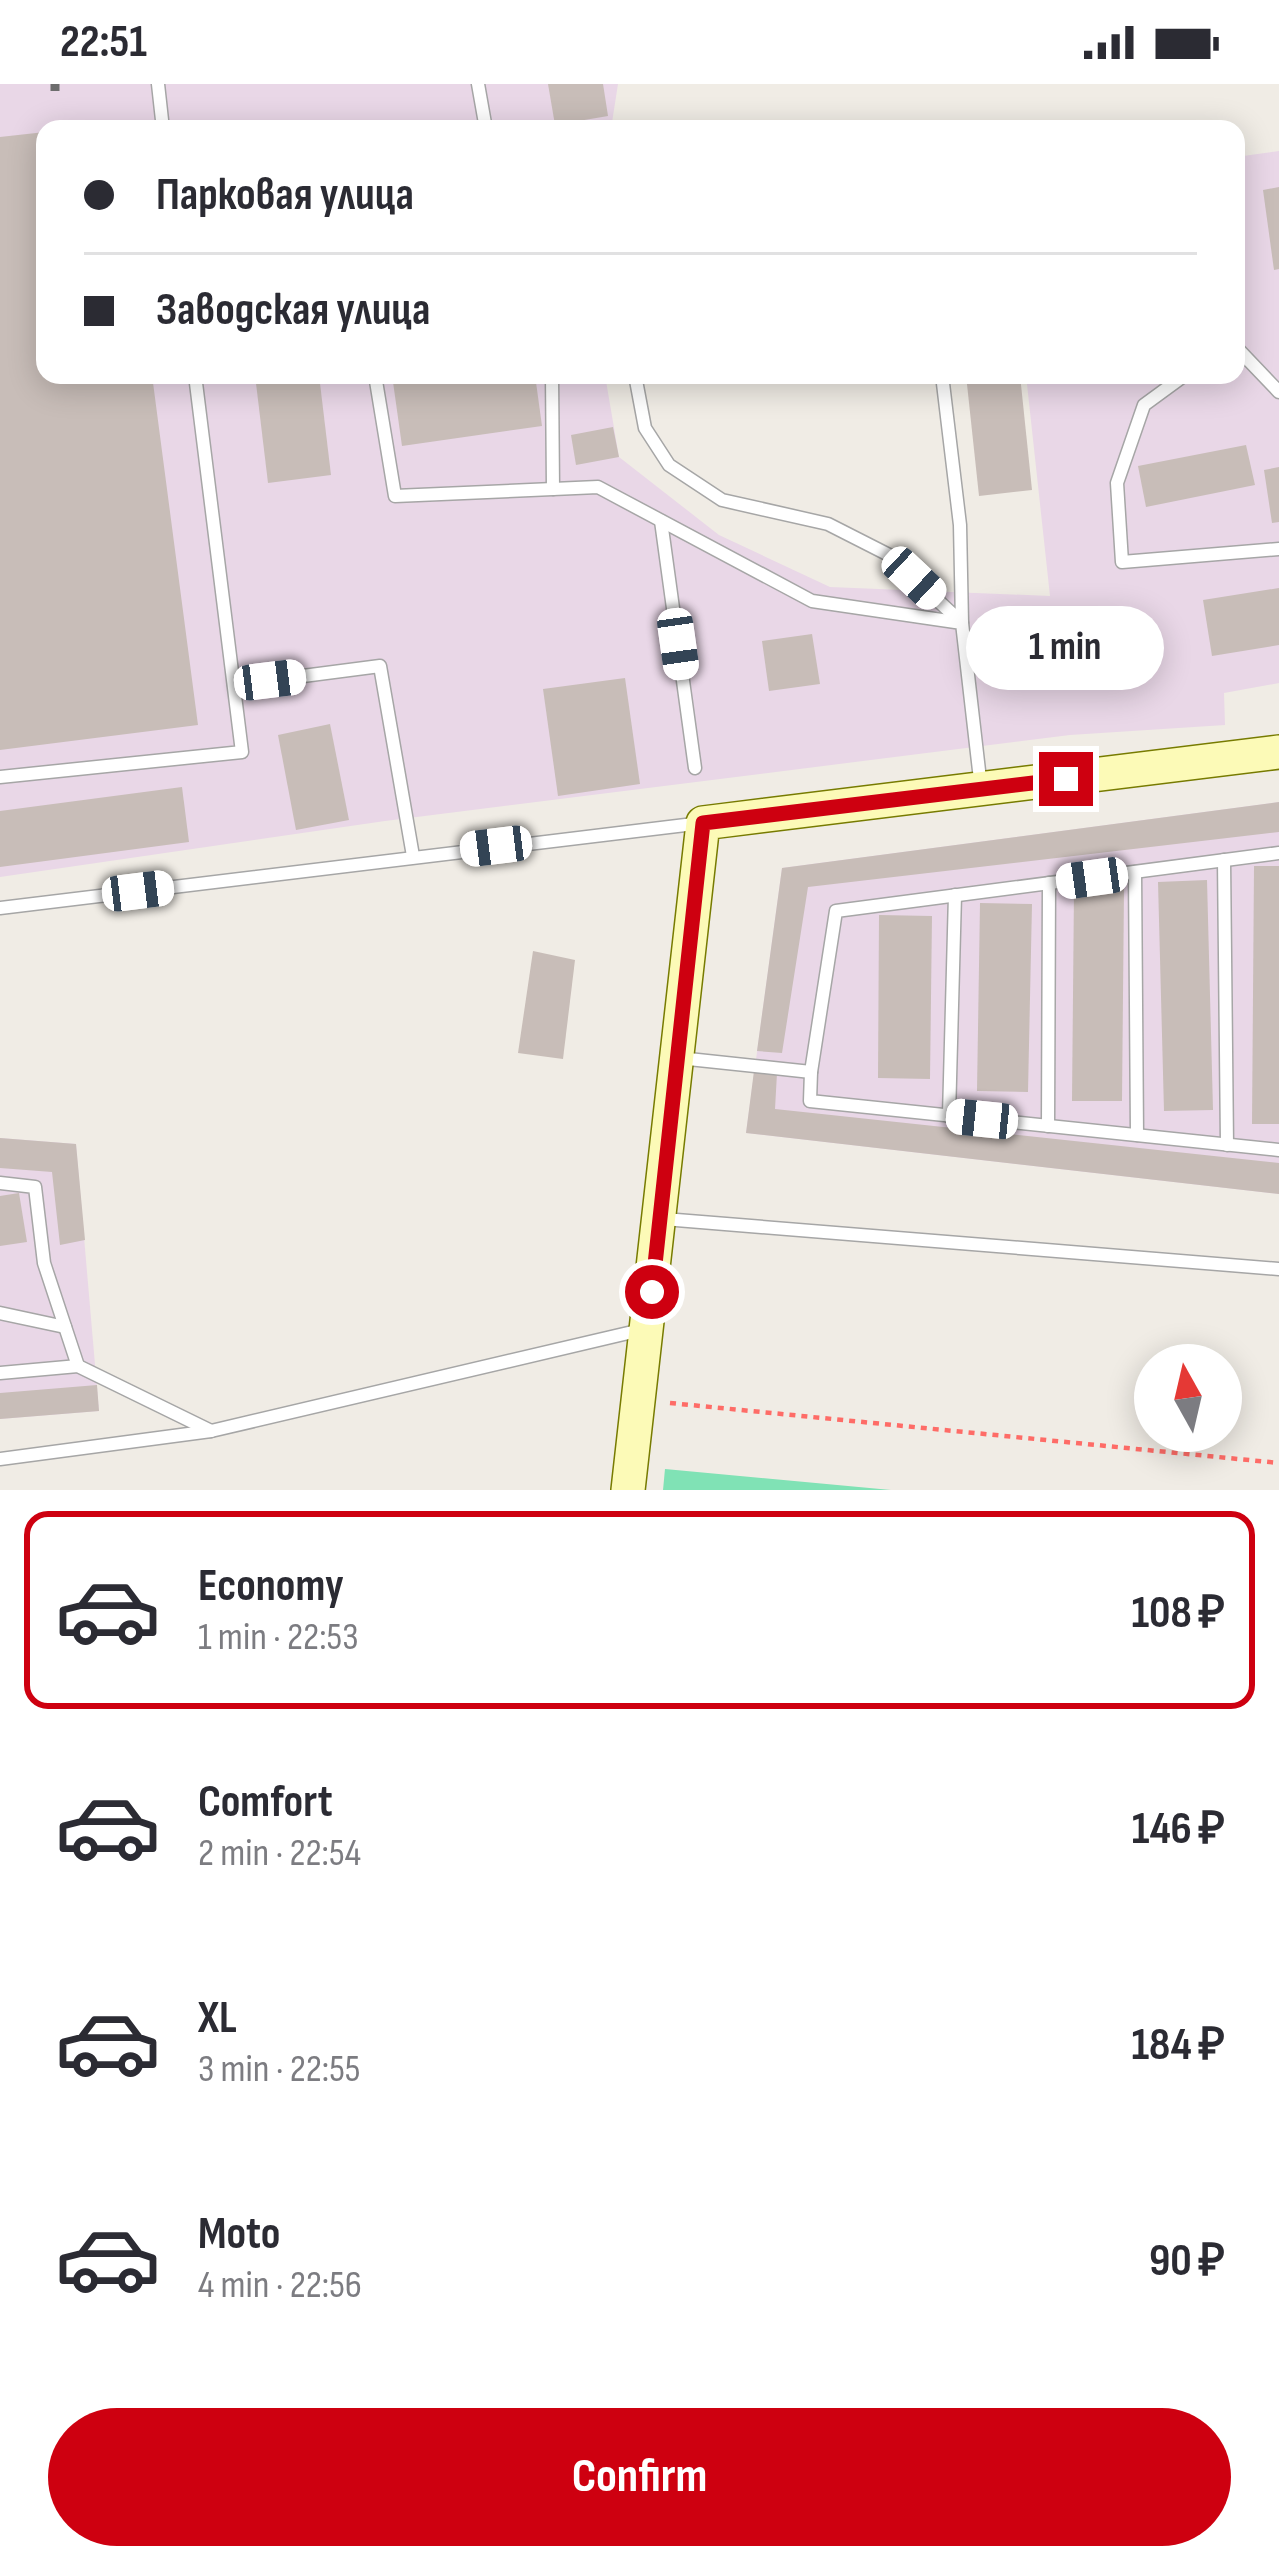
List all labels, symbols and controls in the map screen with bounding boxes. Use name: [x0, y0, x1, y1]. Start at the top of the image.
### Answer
text: 22:51: [60, 15, 147, 70]
text: Парковая улица: [156, 168, 414, 223]
text: Заводская улица: [156, 283, 430, 338]
car: [875, 540, 953, 616]
callout: 1 min: [967, 605, 1165, 689]
car: [655, 606, 701, 682]
text: 1 min: [1029, 624, 1101, 671]
car: [232, 658, 308, 702]
route end: [1039, 752, 1093, 806]
car: [458, 824, 534, 868]
car: [1054, 855, 1130, 901]
car: [100, 869, 176, 913]
car: [944, 1097, 1020, 1141]
route start: [625, 1265, 679, 1319]
north arrow: [1134, 1344, 1242, 1452]
map controls: [1134, 1344, 1242, 1452]
icon: car: [54, 1556, 162, 1664]
text: Economy: [198, 1559, 344, 1614]
text: 108 ₽: [1131, 1586, 1225, 1641]
text: 1 min · 22:53: [198, 1614, 359, 1661]
icon: car: [54, 1772, 162, 1880]
text: Comfort: [198, 1775, 333, 1830]
text: 146 ₽: [1132, 1802, 1225, 1857]
text: 2 min · 22:54: [198, 1830, 361, 1877]
icon: car: [54, 1988, 162, 2096]
text: XL: [198, 1991, 237, 2046]
text: 184 ₽: [1131, 2018, 1225, 2073]
text: 3 min · 22:55: [198, 2046, 361, 2093]
icon: car: [54, 2204, 162, 2312]
text: Moto: [198, 2207, 280, 2262]
text: 90 ₽: [1149, 2234, 1225, 2289]
text: 4 min · 22:56: [198, 2262, 362, 2309]
button: Confirm: [48, 2408, 1231, 2546]

